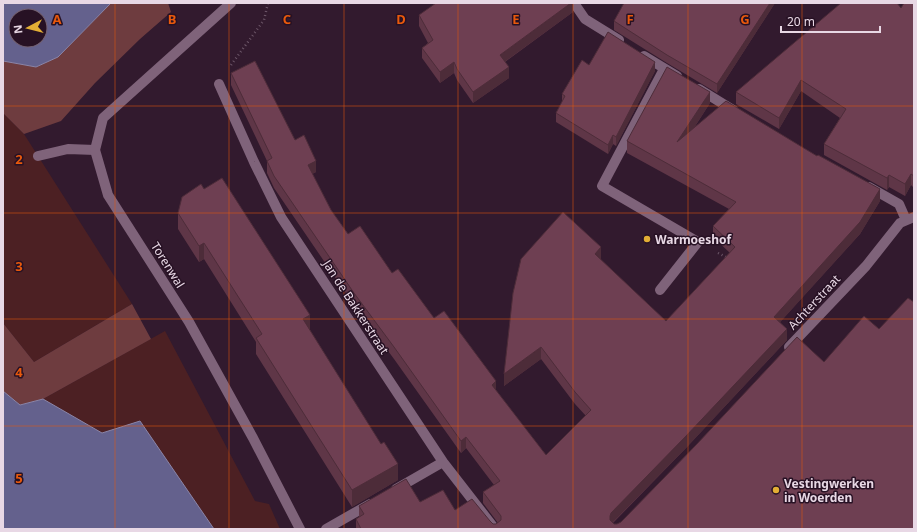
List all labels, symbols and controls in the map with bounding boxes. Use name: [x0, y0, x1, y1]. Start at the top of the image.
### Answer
north arrow: [8, 8, 48, 48]
scale bar: [781, 8, 880, 34]
text: A: [53, 10, 62, 28]
text: B: [168, 10, 176, 28]
text: C: [283, 10, 291, 28]
text: D: [396, 10, 406, 28]
text: E: [512, 10, 520, 28]
text: F: [626, 10, 634, 28]
text: G: [740, 10, 750, 28]
text: 20 m: [787, 13, 815, 30]
text: N: [10, 24, 26, 35]
text: 2: [15, 150, 23, 168]
place label: Warmoeshof: [655, 231, 733, 248]
marker: Warmoeshof: [642, 234, 652, 244]
street label: Torenwal: [147, 239, 189, 291]
street label: Jan de Bakkerstraat: [319, 256, 393, 358]
text: 3: [15, 257, 23, 275]
street label: Achterstraat: [784, 270, 844, 333]
text: 4: [15, 363, 23, 381]
text: 5: [15, 469, 23, 487]
place label: Vestingwerken in Woerden: [784, 475, 874, 506]
marker: Vestingwerken in Woerden: [771, 485, 781, 495]

